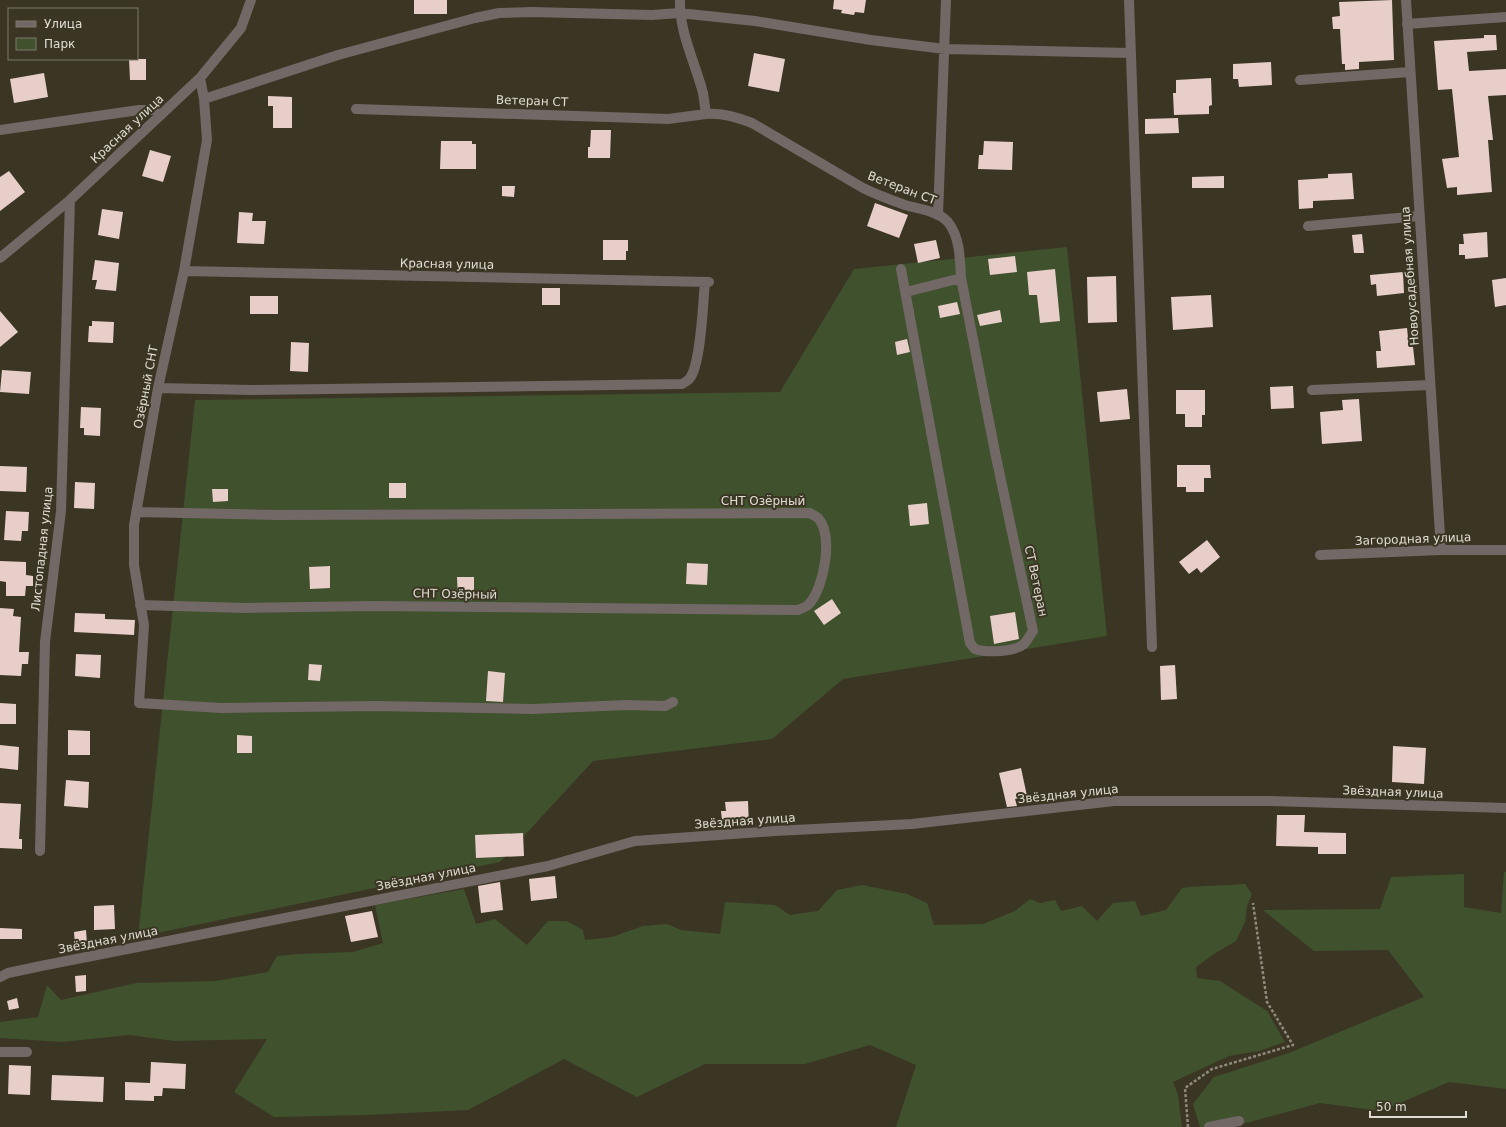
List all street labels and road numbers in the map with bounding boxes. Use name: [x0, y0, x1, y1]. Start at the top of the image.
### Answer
street label: Красная улица: [88, 92, 166, 166]
street label: Ветеран СТ: [496, 93, 569, 109]
street label: Ветеран СТ: [866, 169, 939, 208]
street label: Новоусадебная улица: [1398, 206, 1422, 346]
street label: Красная улица: [400, 256, 494, 272]
street label: Озёрный СНТ: [131, 344, 161, 430]
street label: Листопадная улица: [28, 486, 56, 612]
street label: СНТ Озёрный: [721, 494, 805, 508]
street label: Загородная улица: [1355, 530, 1471, 548]
street label: СТ Ветеран: [1022, 544, 1050, 618]
street label: СНТ Озёрный: [413, 586, 497, 602]
street label: Звёздная улица: [1017, 782, 1119, 806]
street label: Звёздная улица: [1342, 783, 1444, 801]
street label: Звёздная улица: [694, 810, 796, 832]
street label: Звёздная улица: [375, 860, 477, 894]
street label: Звёздная улица: [57, 923, 159, 957]

